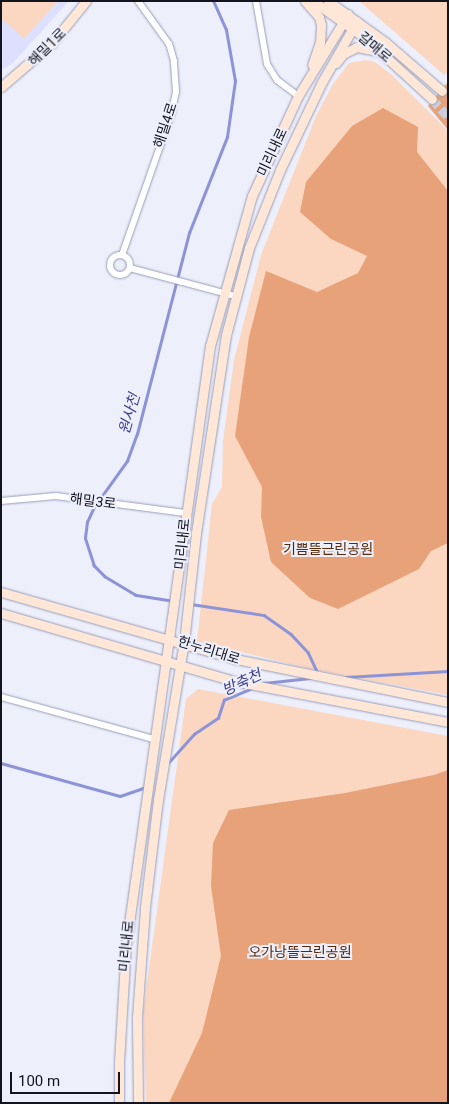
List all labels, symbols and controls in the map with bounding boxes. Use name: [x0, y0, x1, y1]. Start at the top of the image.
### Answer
street label: 해밀1로: [25, 25, 69, 69]
street label: 갈매로: [355, 28, 395, 66]
street label: 해밀4로: [150, 100, 180, 150]
street label: 미리내로: [254, 125, 290, 179]
water label: 원사천: [116, 392, 144, 436]
street label: 해밀3로: [69, 490, 117, 512]
street label: 미리내로: [171, 518, 193, 570]
park label: 기쁨뜰근린공원: [283, 541, 373, 557]
street label: 한누리대로: [176, 633, 242, 667]
water label: 방축천: [219, 666, 265, 700]
street label: 미리내로: [115, 920, 137, 972]
park label: 오가낭뜰근린공원: [248, 944, 352, 960]
scale bar: [12, 1062, 122, 1094]
text: 100 m: [18, 1072, 60, 1090]

